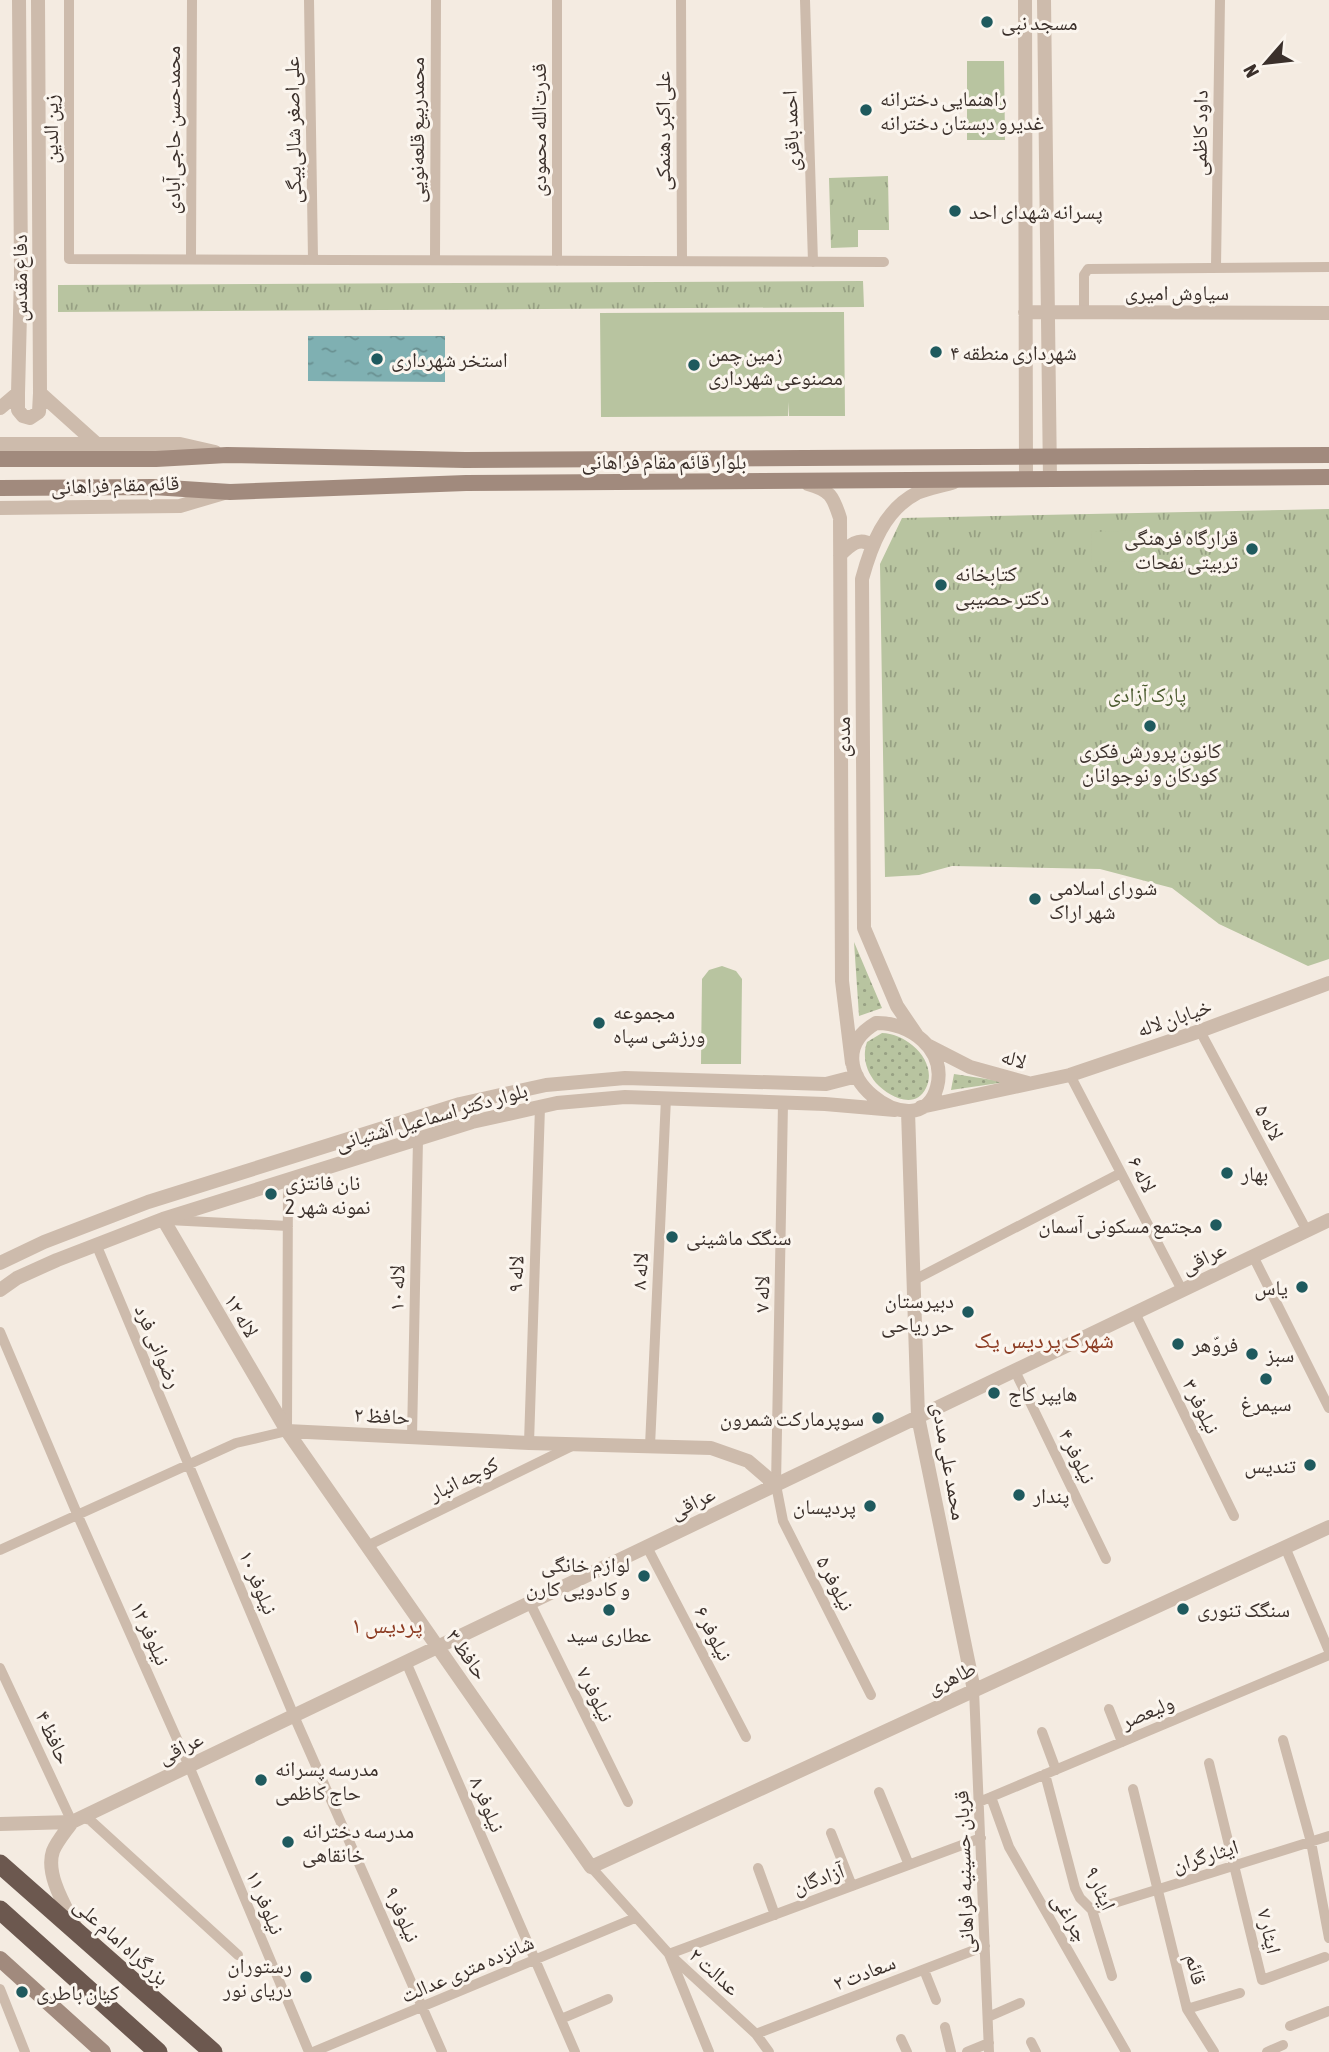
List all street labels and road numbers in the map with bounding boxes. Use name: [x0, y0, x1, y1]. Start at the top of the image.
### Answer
street label: محمدحسن حاجی‌آبادی: [160, 46, 186, 214]
street label: علی‌اصغر شالی‌بیگی: [279, 56, 307, 204]
street label: محمدربیع قلعه‌نویی: [404, 57, 430, 203]
street label: قدرت‌الله محمودی: [526, 63, 551, 197]
street label: علی‌اکبر دهنمکی: [650, 71, 676, 191]
street label: احمد باقری: [777, 90, 804, 172]
street label: داود کاظمی: [1186, 90, 1214, 176]
street label: زین الدین: [38, 94, 64, 164]
street label: دفاع مقدس: [7, 234, 33, 322]
street label: سیاوش امیری: [1125, 280, 1229, 306]
street label: بلوار قائم مقام فراهانی: [581, 449, 747, 476]
street label: قائم مقام فراهانی: [50, 470, 180, 501]
street label: مددی: [830, 716, 855, 758]
street label: خیابان لاله: [1134, 993, 1215, 1042]
street label: لاله: [999, 1043, 1029, 1073]
street label: بلوار دکتر اسماعیل آشتیانی: [332, 1077, 530, 1157]
street label: لاله ۵: [1251, 1100, 1289, 1144]
street label: لاله ۶: [1124, 1152, 1162, 1196]
street label: عراقی: [1176, 1236, 1231, 1280]
street label: لاله ۸: [626, 1252, 652, 1290]
street label: لاله ۹: [502, 1255, 528, 1293]
street label: لاله ۱۰: [384, 1265, 408, 1311]
street label: لاله ۷: [749, 1275, 773, 1313]
street label: لاله ۱۲: [220, 1289, 264, 1341]
street label: رضوانی فرد: [129, 1301, 187, 1392]
street label: نیلوفر ۳: [1178, 1375, 1225, 1437]
street label: محمد علی مددی: [926, 1400, 972, 1522]
street label: حافظ ۲: [353, 1402, 411, 1428]
street label: نیلوفر ۴: [1054, 1425, 1101, 1487]
street label: کوچه انبار: [423, 1451, 502, 1506]
street label: عراقی: [665, 1481, 720, 1525]
street label: نیلوفر ۱۰: [234, 1546, 283, 1618]
street label: نیلوفر ۵: [812, 1552, 860, 1614]
street label: نیلوفر ۱۲: [126, 1597, 176, 1669]
street label: نیلوفر ۶: [690, 1602, 738, 1664]
street label: حافظ ۳: [442, 1624, 494, 1684]
street label: طاهری: [923, 1655, 980, 1700]
street label: نیلوفر ۷: [572, 1663, 619, 1725]
street label: ولیعصر: [1116, 1689, 1177, 1734]
street label: حافظ ۴: [31, 1707, 77, 1767]
street label: عراقی: [153, 1726, 208, 1770]
street label: نیلوفر ۸: [465, 1773, 510, 1835]
street label: قربان حسینیه فراهانی: [948, 1790, 980, 1954]
street label: ایثارگران: [1169, 1834, 1241, 1877]
street label: آزادگان: [789, 1857, 848, 1899]
street label: ایثار ۹: [1080, 1862, 1121, 1914]
street label: نیلوفر ۱۱: [241, 1866, 290, 1938]
street label: نیلوفر ۹: [380, 1883, 426, 1945]
street label: چراغی: [1046, 1889, 1094, 1946]
street label: بزرگراه امام علی: [68, 1892, 174, 1992]
street label: ایثار ۷: [1253, 1906, 1287, 1956]
street label: شانزده متری عدالت: [397, 1929, 538, 2008]
street label: عدالت ۲: [685, 1942, 745, 2000]
street label: سعادت ۲: [829, 1949, 899, 1995]
street label: قائم: [1179, 1951, 1212, 1988]

